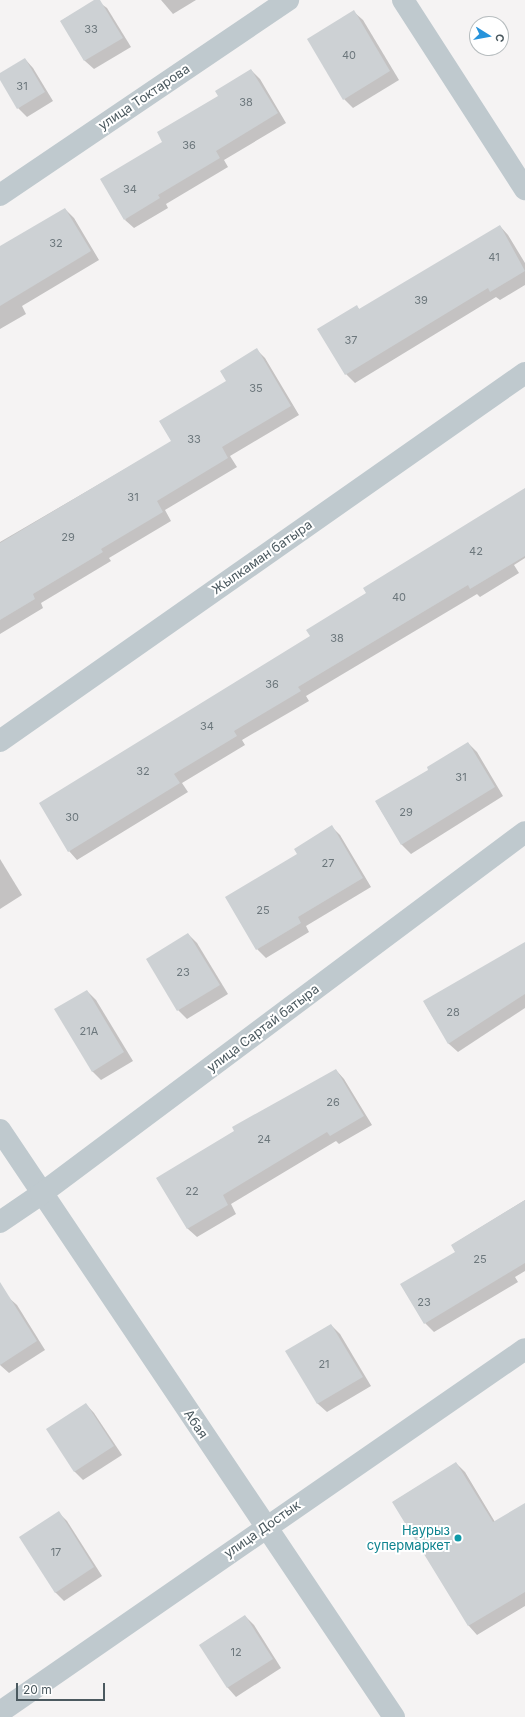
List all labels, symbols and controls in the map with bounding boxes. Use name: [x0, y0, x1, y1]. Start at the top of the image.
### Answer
north arrow: [469, 16, 509, 56]
house number: 33: [84, 22, 98, 36]
text: С: [492, 33, 507, 43]
house number: 40: [342, 48, 356, 62]
street label: улица Токтарова: [95, 61, 193, 133]
house number: 31: [16, 79, 28, 93]
house number: 38: [239, 95, 253, 109]
house number: 36: [182, 138, 196, 152]
house number: 34: [123, 182, 137, 196]
house number: 32: [49, 236, 63, 250]
house number: 41: [488, 250, 500, 264]
house number: 39: [414, 293, 428, 307]
house number: 37: [344, 333, 358, 347]
house number: 35: [249, 381, 263, 395]
house number: 33: [187, 432, 201, 446]
house number: 31: [127, 490, 139, 504]
street label: Жылкаман батыра: [209, 517, 315, 597]
house number: 29: [61, 530, 75, 544]
house number: 42: [469, 544, 483, 558]
house number: 40: [392, 590, 406, 604]
house number: 38: [330, 631, 344, 645]
house number: 36: [265, 677, 279, 691]
house number: 34: [200, 719, 214, 733]
house number: 32: [136, 764, 150, 778]
house number: 31: [455, 770, 467, 784]
house number: 29: [399, 805, 413, 819]
house number: 30: [65, 810, 79, 824]
house number: 27: [322, 856, 334, 870]
house number: 25: [256, 903, 270, 917]
house number: 23: [176, 965, 190, 979]
street label: улица Сартай батыра: [204, 981, 322, 1075]
house number: 28: [446, 1005, 460, 1019]
house number: 21А: [80, 1024, 98, 1038]
house number: 26: [326, 1095, 340, 1109]
house number: 24: [257, 1132, 271, 1146]
house number: 22: [185, 1184, 199, 1198]
house number: 25: [473, 1252, 487, 1266]
house number: 23: [417, 1295, 431, 1309]
house number: 21: [318, 1357, 330, 1371]
street label: Абая: [181, 1407, 211, 1441]
street label: улица Достык: [221, 1497, 303, 1561]
place label: Наурыз супермаркет: [367, 1523, 450, 1554]
marker: Наурыз супермаркет: [453, 1533, 463, 1543]
house number: 17: [51, 1545, 61, 1559]
house number: 12: [230, 1645, 242, 1659]
scale bar: [18, 1675, 107, 1701]
text: 20 m: [23, 1682, 52, 1697]

